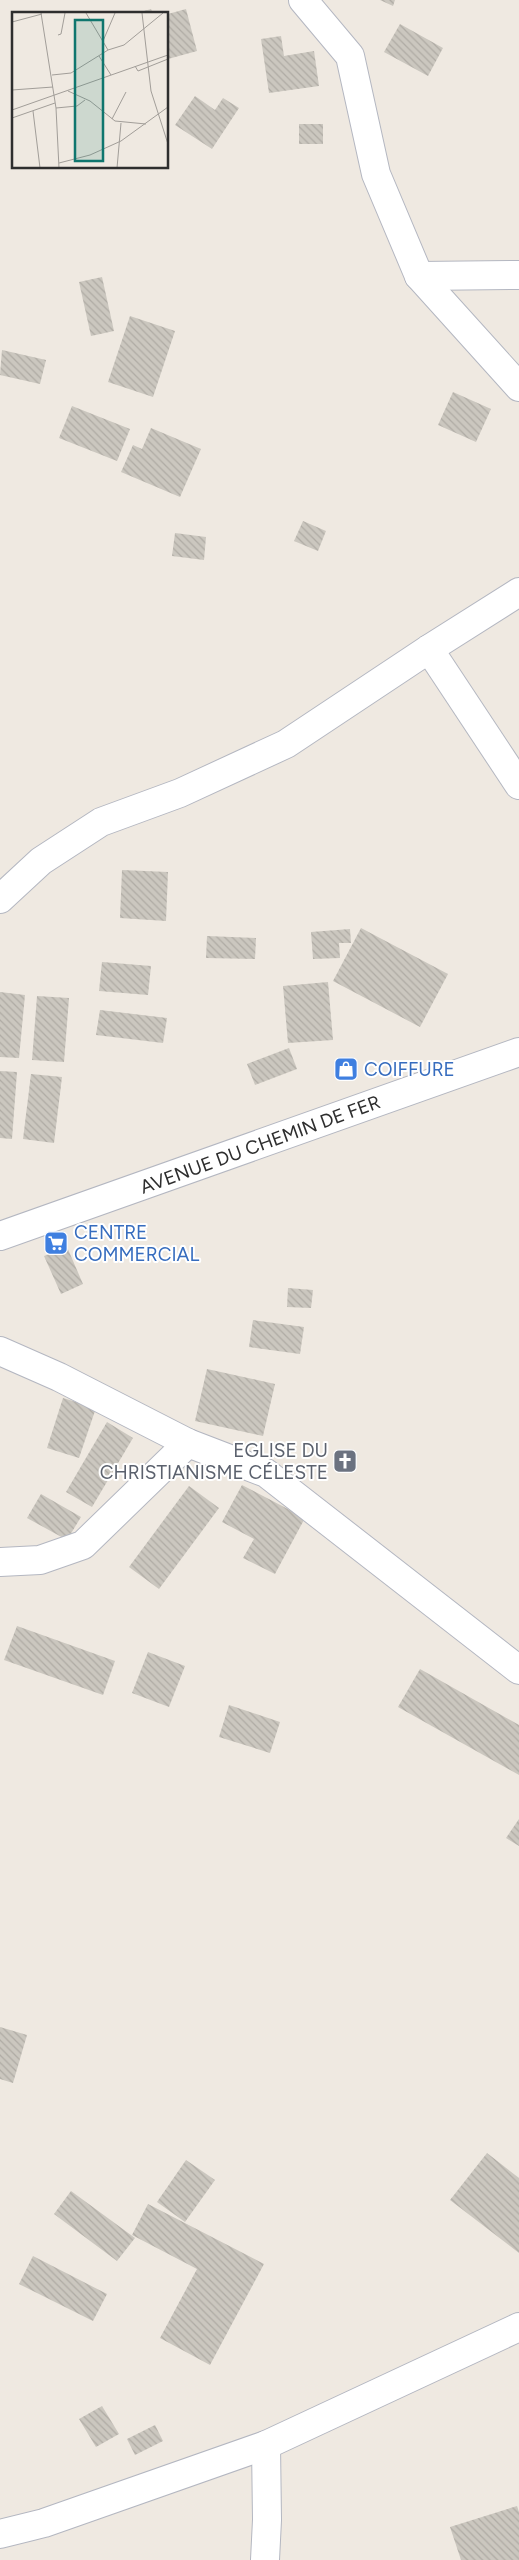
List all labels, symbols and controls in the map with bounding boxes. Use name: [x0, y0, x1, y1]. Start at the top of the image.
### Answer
inset map: [12, 12, 169, 169]
shop icon: COIFFURE: [333, 1056, 359, 1082]
place label: COIFFURE: [364, 1058, 455, 1081]
street label: AVENUE DU CHEMIN DE FER: [137, 1090, 384, 1199]
place label: CENTRE COMMERCIAL: [74, 1221, 199, 1266]
supermarket icon: CENTRE COMMERCIAL: [43, 1230, 69, 1256]
place label: EGLISE DU CHRISTIANISME CÉLESTE: [100, 1439, 328, 1484]
church icon: EGLISE DU CHRISTIANISME CÉLESTE: [332, 1448, 358, 1474]

